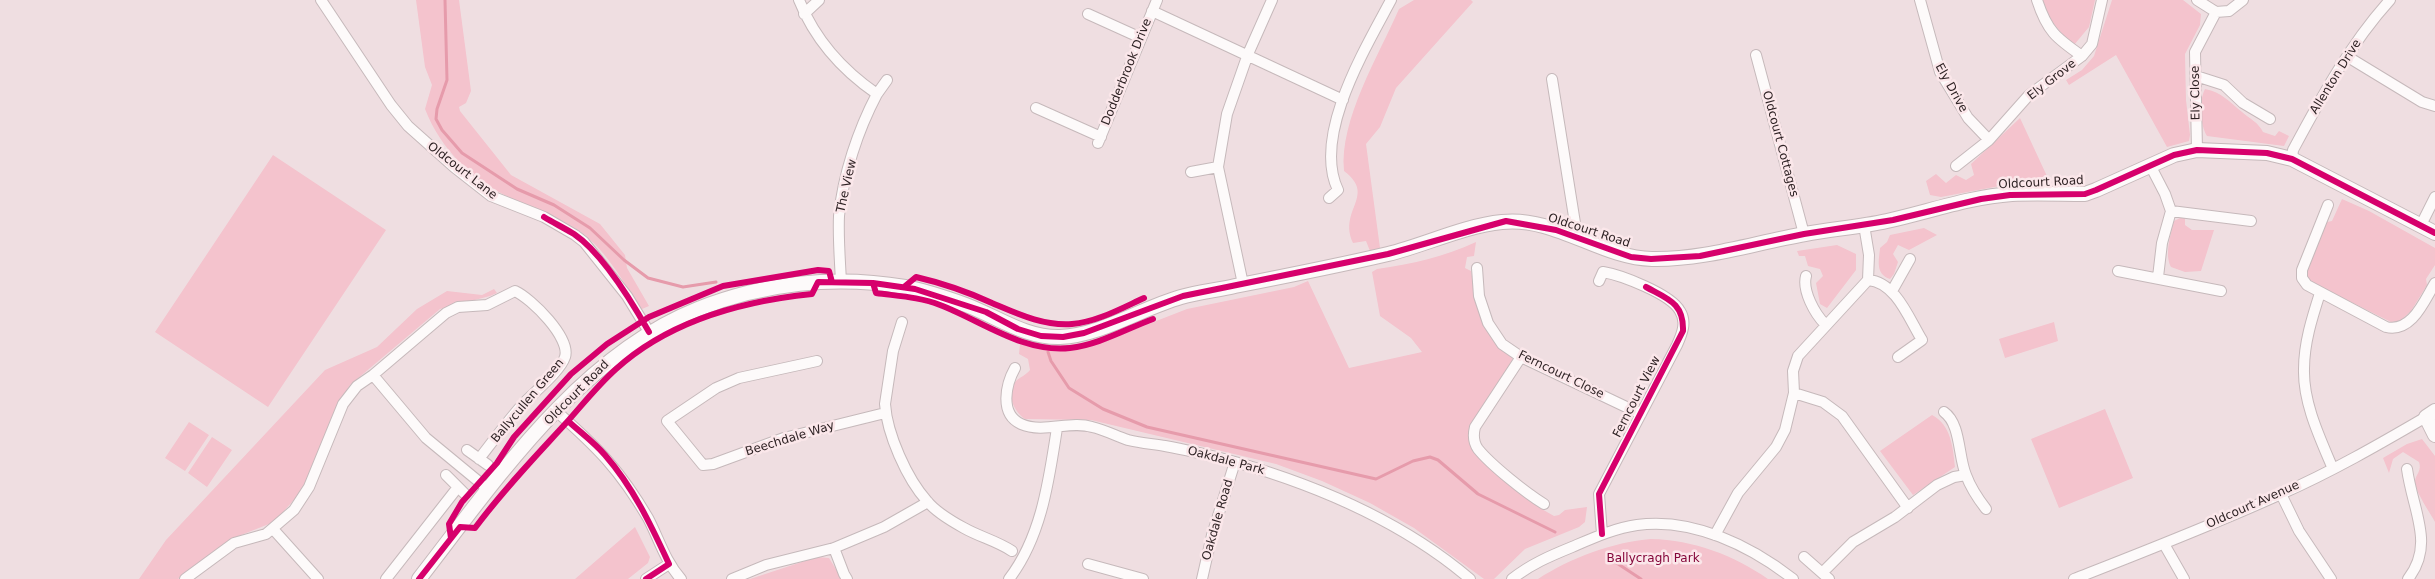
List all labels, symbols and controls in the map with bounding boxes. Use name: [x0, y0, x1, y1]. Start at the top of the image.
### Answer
street label: Dodderbrook Drive: [1099, 17, 1155, 127]
street label: Allenton Drive: [2307, 37, 2365, 117]
street label: Ely Grove: [2025, 57, 2079, 103]
street label: Ely Drive: [1932, 61, 1970, 115]
street label: Ely Close: [2188, 66, 2204, 120]
street label: Oldcourt Cottages: [1759, 89, 1801, 199]
street label: Oldcourt Lane: [424, 139, 500, 203]
street label: The View: [834, 158, 860, 214]
street label: Oldcourt Road: [1998, 174, 2084, 192]
street label: Oldcourt Road: [1546, 211, 1632, 251]
street label: Ferncourt Close: [1516, 348, 1606, 402]
street label: Ferncourt View: [1610, 354, 1664, 440]
street label: Ballycullen Green: [489, 356, 567, 446]
street label: Oldcourt Road: [542, 358, 612, 428]
street label: Beechdale Way: [744, 419, 836, 459]
street label: Oakdale Park: [1186, 444, 1266, 478]
street label: Oakdale Road: [1200, 478, 1236, 562]
street label: Oldcourt Avenue: [2204, 478, 2302, 532]
park label: Ballycragh Park: [1606, 552, 1700, 566]

